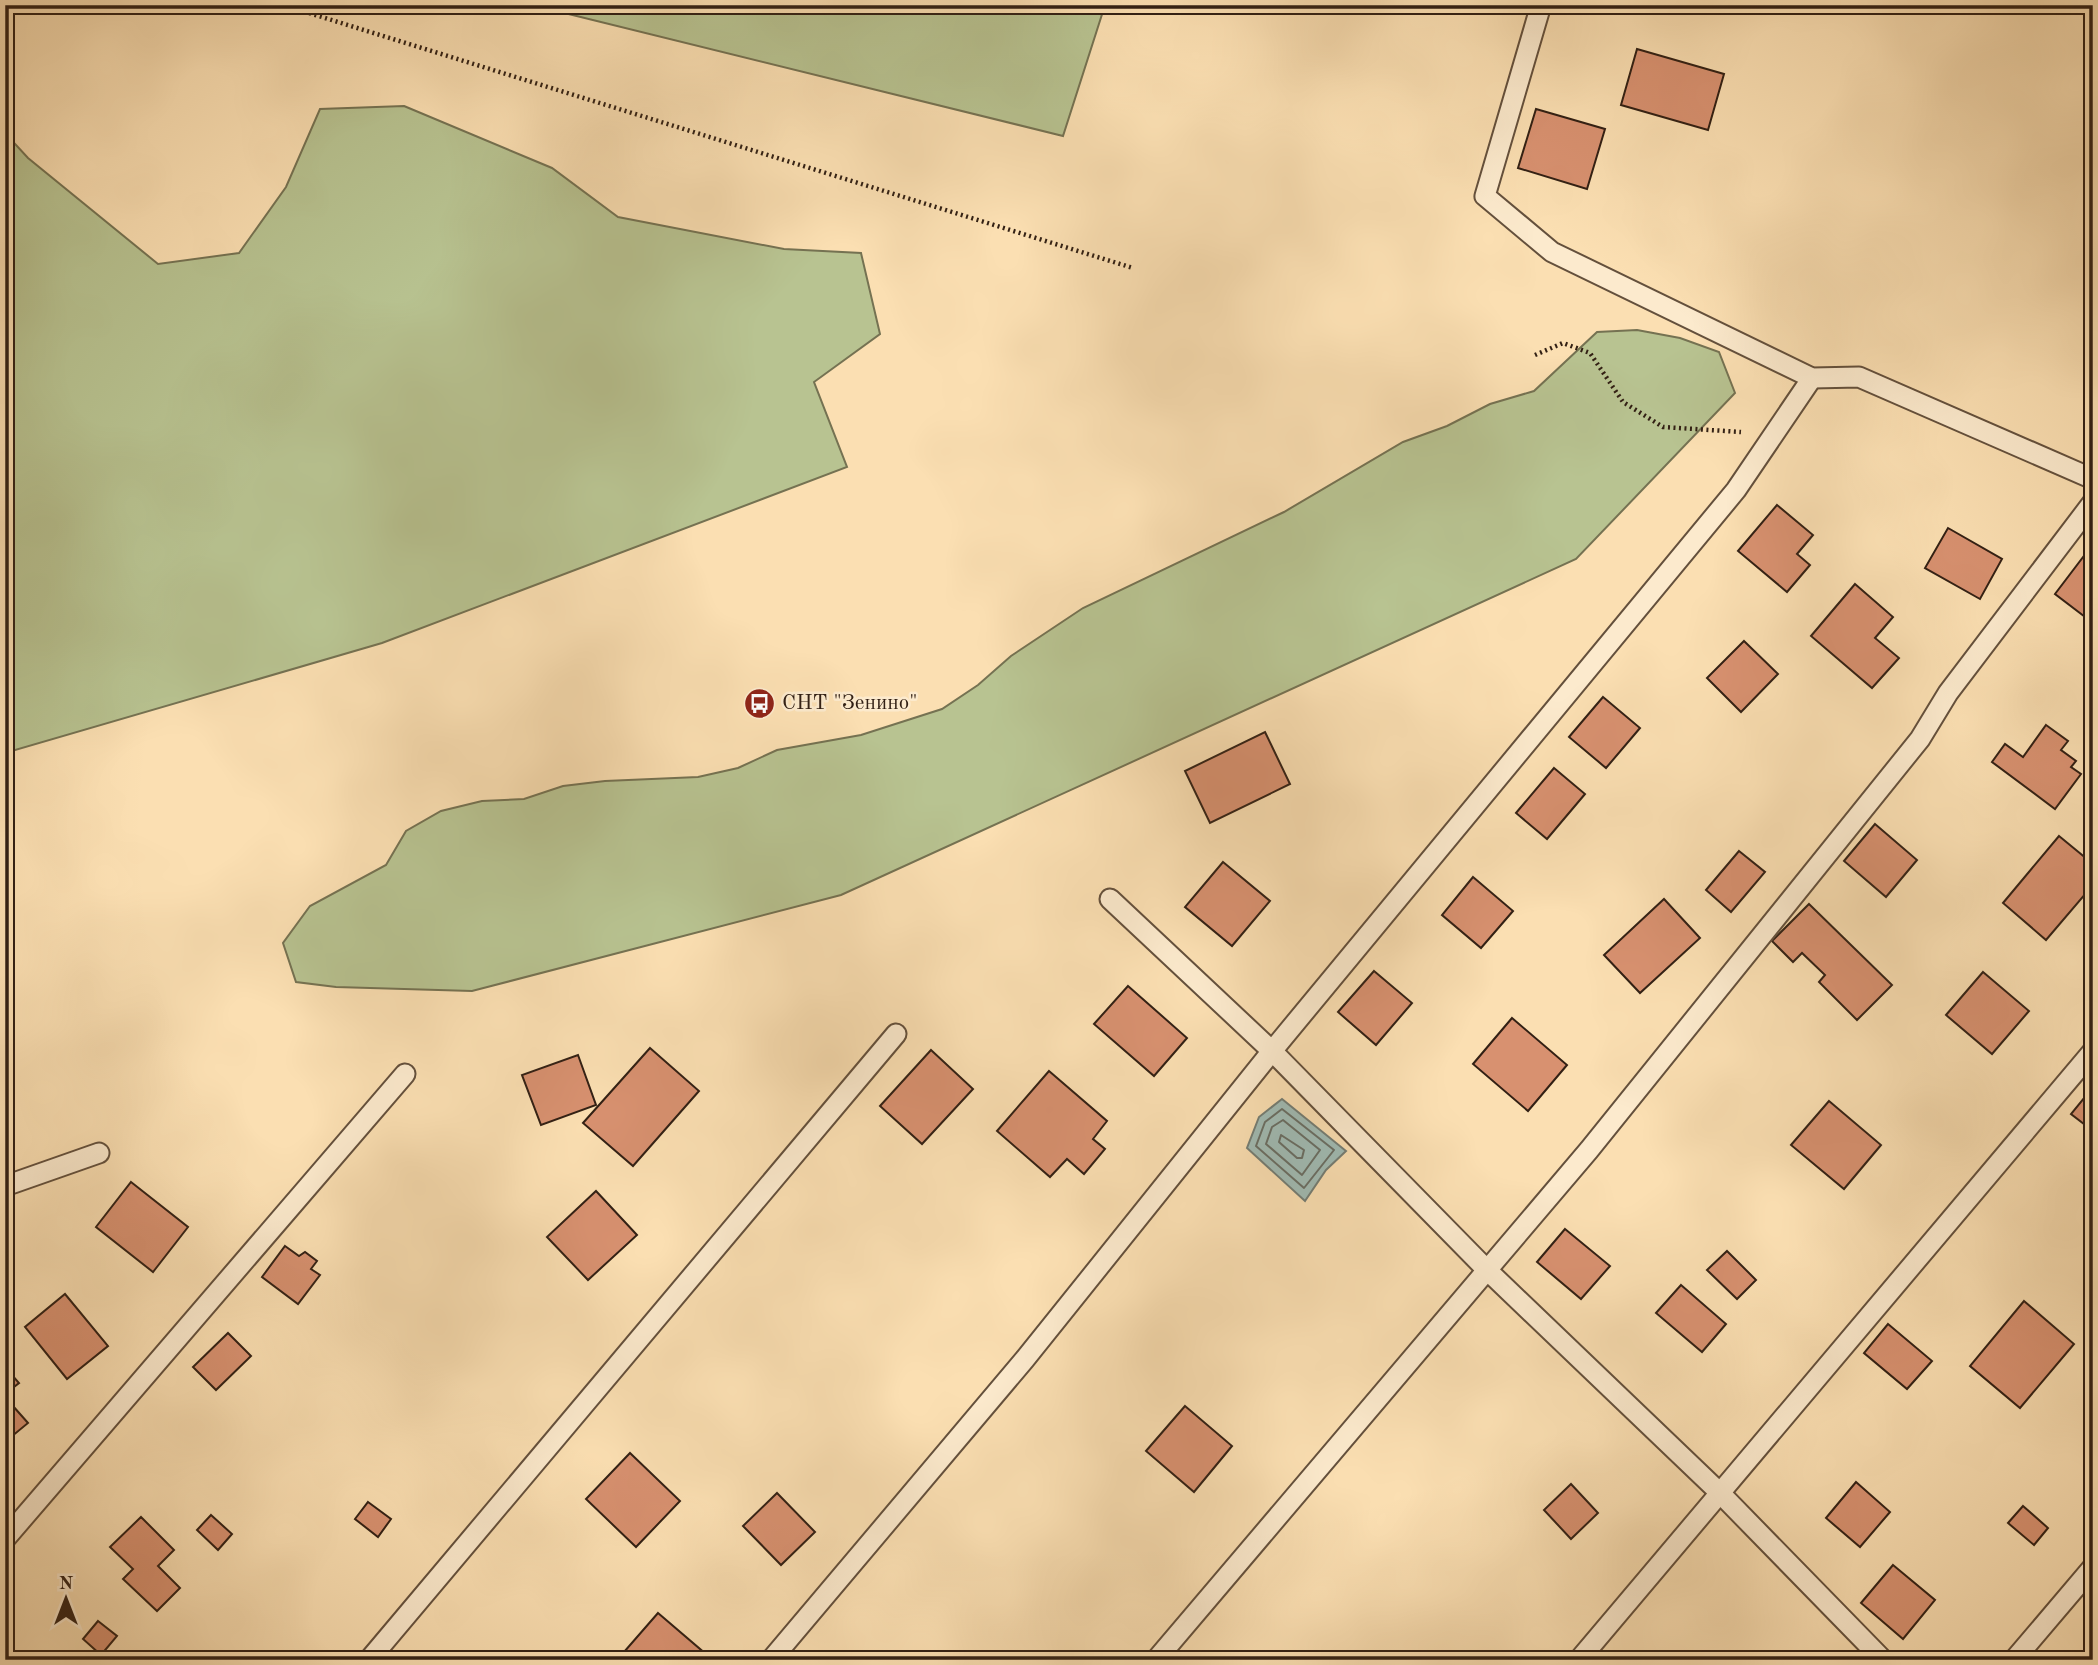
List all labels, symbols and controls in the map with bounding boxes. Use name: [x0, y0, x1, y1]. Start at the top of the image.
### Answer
bus stop icon: СНТ "Зенино": [742, 686, 776, 720]
place label: СНТ "Зенино": [782, 693, 918, 714]
north arrow: [32, 1564, 102, 1634]
text: N: [59, 1575, 74, 1594]

